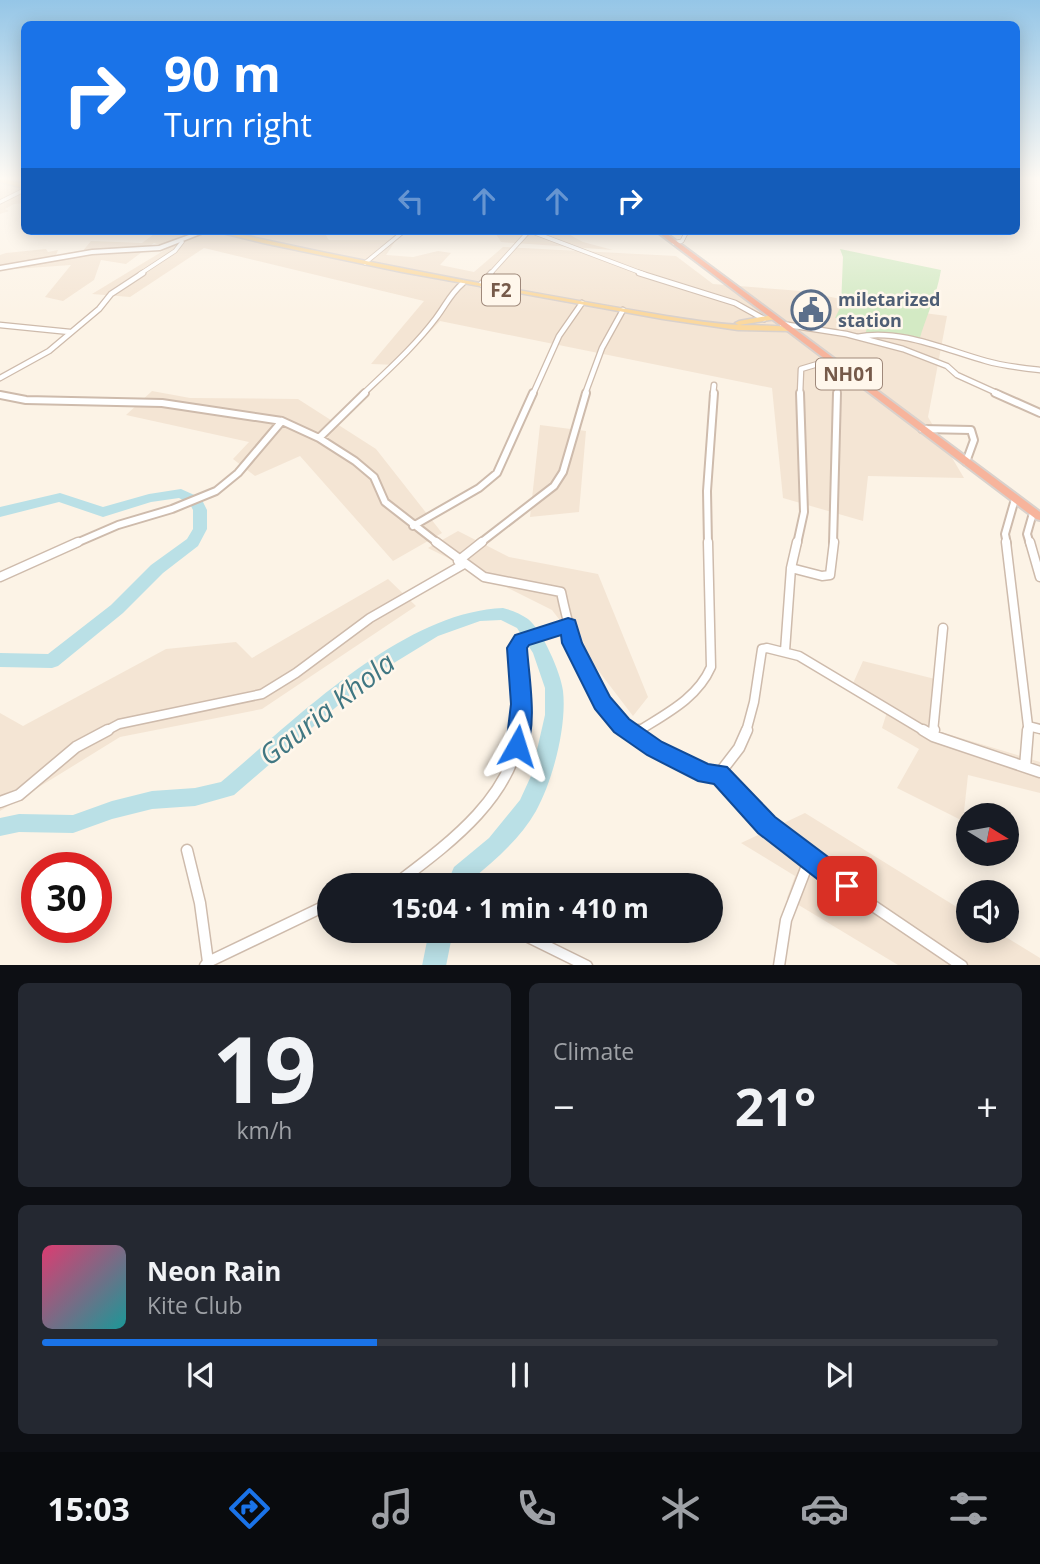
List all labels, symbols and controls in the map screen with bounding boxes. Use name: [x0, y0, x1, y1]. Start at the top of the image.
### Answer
text: 90 m: [164, 40, 281, 106]
icon: right: [49, 49, 140, 140]
text: Turn right: [164, 103, 312, 146]
icon: left: [392, 182, 430, 220]
icon: ahead: [465, 182, 503, 220]
icon: ahead: [538, 182, 576, 220]
icon: right: [611, 182, 649, 220]
road number: F2: [482, 274, 520, 306]
place label: miletarized station: [838, 287, 940, 332]
public building icon: miletarized station: [790, 289, 832, 331]
road number: NH01: [816, 358, 882, 390]
water label: Gauria Khola: [251, 643, 402, 773]
position arrow: [480, 709, 554, 783]
north arrow: [956, 803, 1018, 866]
map controls: [956, 803, 1019, 943]
speed limit sign: 30: [21, 852, 112, 943]
pin: [817, 856, 877, 916]
icon: arrive: [828, 867, 866, 905]
button: sound: [956, 880, 1019, 943]
text: 15:04 · 1 min · 410 m: [391, 890, 649, 926]
text: 19: [212, 1006, 317, 1130]
text: Climate: [553, 1035, 634, 1067]
text: 21°: [735, 1070, 816, 1141]
text: −: [553, 1080, 575, 1132]
text: +: [976, 1080, 998, 1132]
text: km/h: [237, 1114, 292, 1146]
text: Neon Rain: [147, 1253, 281, 1289]
text: Kite Club: [147, 1289, 242, 1321]
icon: previous: [182, 1356, 220, 1394]
icon: pause: [501, 1356, 539, 1394]
icon: next: [820, 1356, 858, 1394]
icon: directions: [225, 1484, 274, 1533]
icon: music: [368, 1484, 417, 1533]
icon: phone: [512, 1484, 561, 1533]
icon: climate: [656, 1484, 705, 1533]
icon: car: [800, 1484, 849, 1533]
icon: filters: [944, 1484, 993, 1533]
text: 15:03: [47, 1487, 130, 1530]

